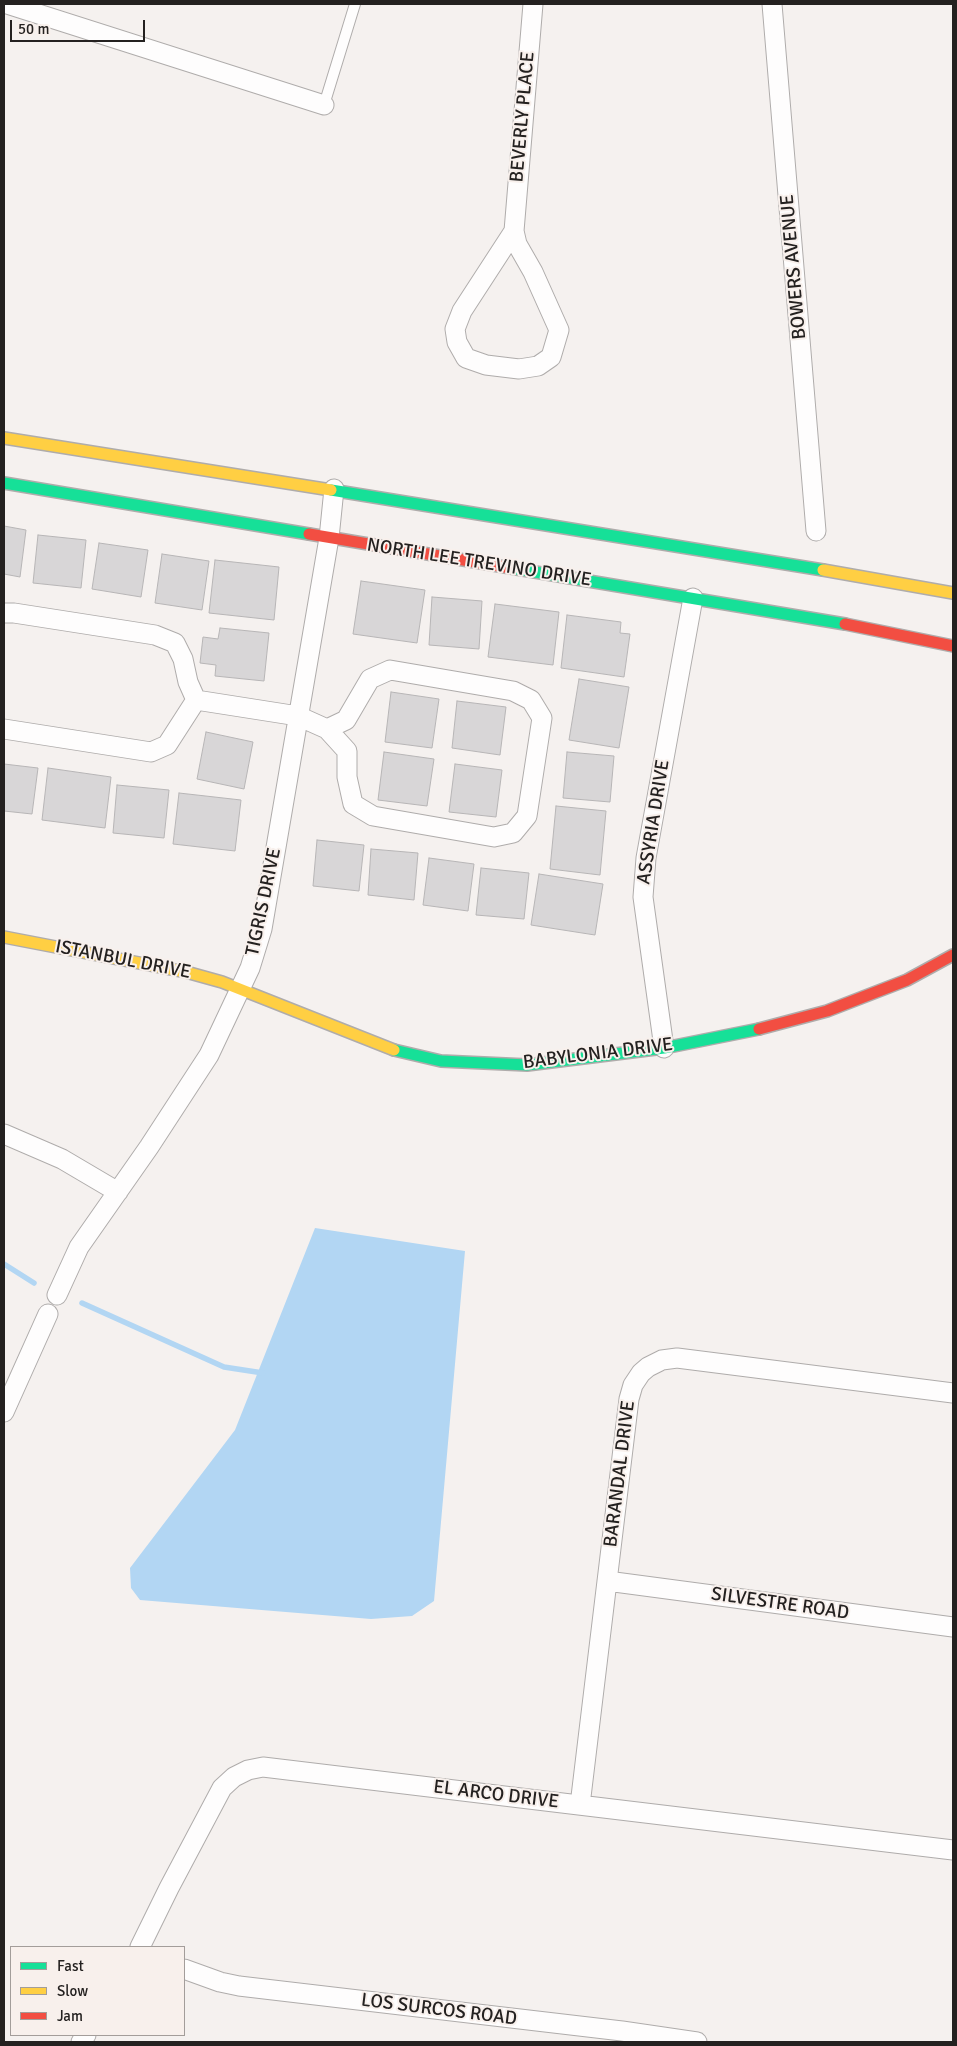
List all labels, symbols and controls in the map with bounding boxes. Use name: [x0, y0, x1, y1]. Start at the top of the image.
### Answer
scale bar: [12, 10, 148, 42]
text: 50 m: [18, 20, 49, 38]
street label: BEVERLY PLACE: [506, 51, 540, 183]
street label: BOWERS AVENUE: [776, 194, 812, 340]
street label: NORTH LEE TREVINO DRIVE: [365, 534, 593, 592]
street label: ASSYRIA DRIVE: [633, 758, 675, 886]
street label: TIGRIS DRIVE: [241, 846, 287, 958]
street label: ISTANBUL DRIVE: [53, 936, 193, 984]
street label: BABYLONIA DRIVE: [522, 1033, 674, 1075]
street label: BARANDAL DRIVE: [600, 1399, 640, 1549]
street label: SILVESTRE ROAD: [710, 1583, 850, 1625]
street label: EL ARCO DRIVE: [432, 1776, 560, 1814]
legend: [10, 1946, 185, 2036]
text: Fast: [57, 1957, 84, 1975]
text: Slow: [57, 1982, 88, 2000]
street label: LOS SURCOS ROAD: [360, 1989, 518, 2031]
text: Jam: [57, 2007, 83, 2025]

